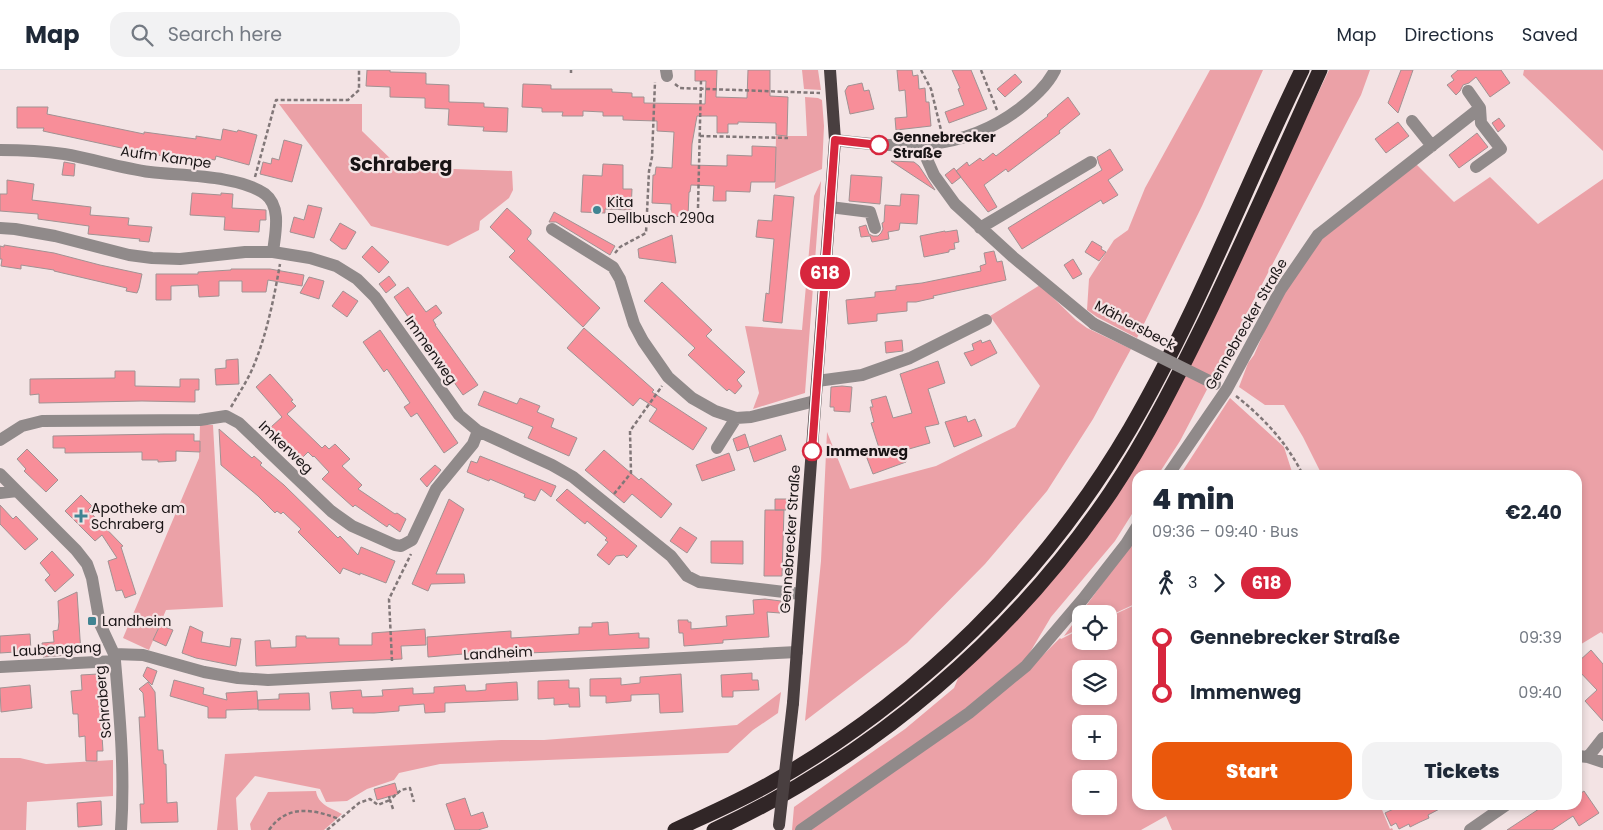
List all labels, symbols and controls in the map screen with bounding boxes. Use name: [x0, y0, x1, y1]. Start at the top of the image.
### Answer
search box: [110, 12, 460, 57]
text: Map: [25, 18, 80, 51]
icon: search: [128, 21, 156, 49]
text: Search here: [168, 21, 282, 48]
text: Map: [1337, 22, 1376, 47]
text: Directions: [1404, 22, 1494, 47]
text: Saved: [1522, 22, 1578, 47]
place label: Gennebrecker Straße: [893, 127, 996, 163]
marker: Gennebrecker Straße: [869, 135, 889, 155]
street label: Aufm Kampe: [119, 141, 213, 173]
district label: Schraberg: [350, 151, 452, 178]
place label: Kita Dellbusch 290a: [607, 192, 715, 228]
marker: Kita Dellbusch 290a: [591, 204, 603, 216]
street label: Gennebrecker Straße: [1200, 254, 1292, 394]
line badge: 618: [796, 257, 854, 289]
text: 618: [810, 260, 840, 285]
street label: Mählersbeck: [1091, 295, 1180, 355]
street label: Immenweg: [400, 312, 462, 388]
street label: Imkerweg: [254, 416, 318, 478]
marker: Immenweg: [802, 441, 822, 461]
place label: Immenweg: [826, 441, 908, 461]
street label: Gennebrecker Straße: [775, 464, 805, 614]
text: 4 min: [1152, 480, 1234, 519]
place label: Apotheke am Schraberg: [91, 498, 185, 534]
text: €2.40: [1505, 499, 1562, 526]
marker: Apotheke am Schraberg: [75, 510, 87, 522]
text: 09:36 – 09:40 · Bus: [1152, 520, 1298, 543]
icon: walk: [1152, 569, 1180, 597]
icon: forward: [1205, 569, 1233, 597]
text: 618: [1251, 570, 1281, 595]
text: 3: [1188, 571, 1197, 594]
map controls: [1072, 605, 1117, 815]
button: locate: [1072, 605, 1117, 650]
place label: Landheim: [102, 611, 171, 631]
marker: Landheim: [86, 615, 98, 627]
text: Gennebrecker Straße: [1190, 624, 1400, 651]
text: 09:39: [1519, 626, 1562, 649]
street label: Laubengang: [12, 637, 102, 661]
street label: Landheim: [463, 641, 533, 665]
button: layers: [1072, 660, 1117, 705]
street label: Schraberg: [90, 665, 116, 739]
text: Immenweg: [1190, 679, 1301, 706]
text: 09:40: [1518, 681, 1562, 704]
button: +: [1072, 715, 1117, 760]
button: Start: [1152, 742, 1352, 800]
button: Tickets: [1362, 742, 1562, 800]
button: −: [1072, 770, 1117, 815]

